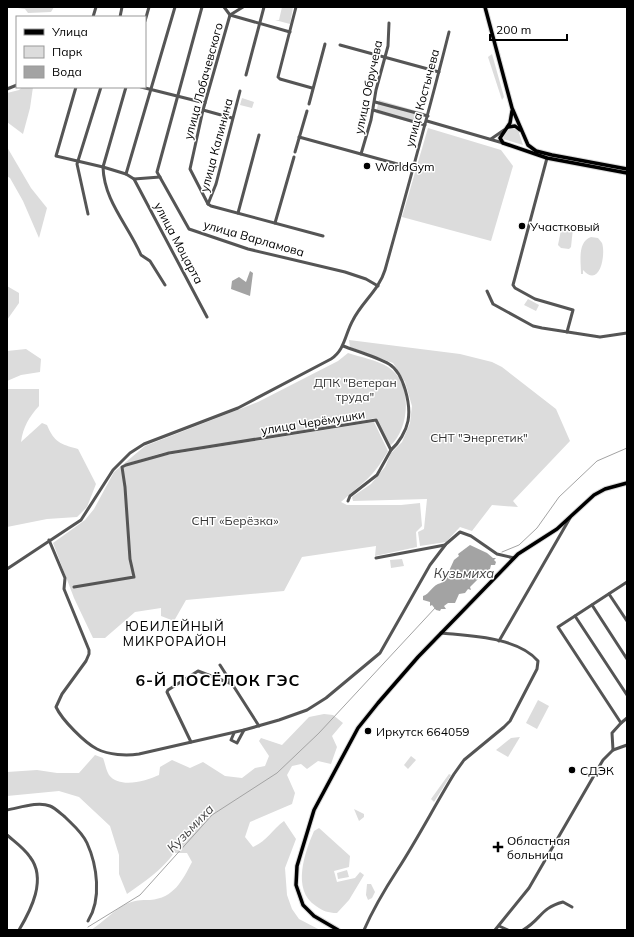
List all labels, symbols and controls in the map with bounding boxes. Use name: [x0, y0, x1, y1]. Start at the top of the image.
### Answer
legend: [16, 16, 146, 88]
scale bar: [490, 16, 567, 42]
street label: улица Лобачевского: [180, 21, 226, 141]
text: 200 m: [496, 22, 531, 37]
text: Улица: [51, 24, 88, 39]
street label: улица Обручева: [351, 39, 385, 135]
text: Парк: [52, 44, 83, 59]
street label: улица Костычева: [402, 47, 442, 149]
text: Вода: [52, 64, 82, 79]
street label: улица Калинина: [196, 97, 236, 193]
place label: WorldGym: [375, 159, 435, 174]
marker: WorldGym: [362, 161, 372, 171]
street label: улица Моцарта: [151, 200, 207, 286]
street label: улица Варламова: [202, 216, 306, 260]
place label: Участковый: [529, 219, 600, 234]
marker: Участковый: [517, 221, 527, 231]
park label: ДПК "Ветеран труда": [313, 375, 397, 404]
street label: улица Черёмушки: [260, 406, 366, 438]
park label: СНТ "Энергетик": [430, 430, 528, 445]
park label: СНТ «Берёзка»: [191, 513, 279, 528]
water label: Кузьмиха: [434, 565, 494, 581]
district label: ЮБИЛЕЙНЫЙ МИКРОРАЙОН: [123, 618, 227, 649]
district label: 6-Й ПОСЁЛОК ГЭС: [135, 670, 301, 690]
place label: Иркутск 664059: [376, 724, 470, 739]
marker: Иркутск 664059: [363, 726, 373, 736]
place label: СДЭК: [580, 763, 614, 778]
marker: СДЭК: [567, 765, 577, 775]
water label: Кузьмиха: [163, 801, 217, 855]
place label: Областная больница: [507, 833, 570, 862]
marker: Областная больница: [492, 841, 504, 853]

